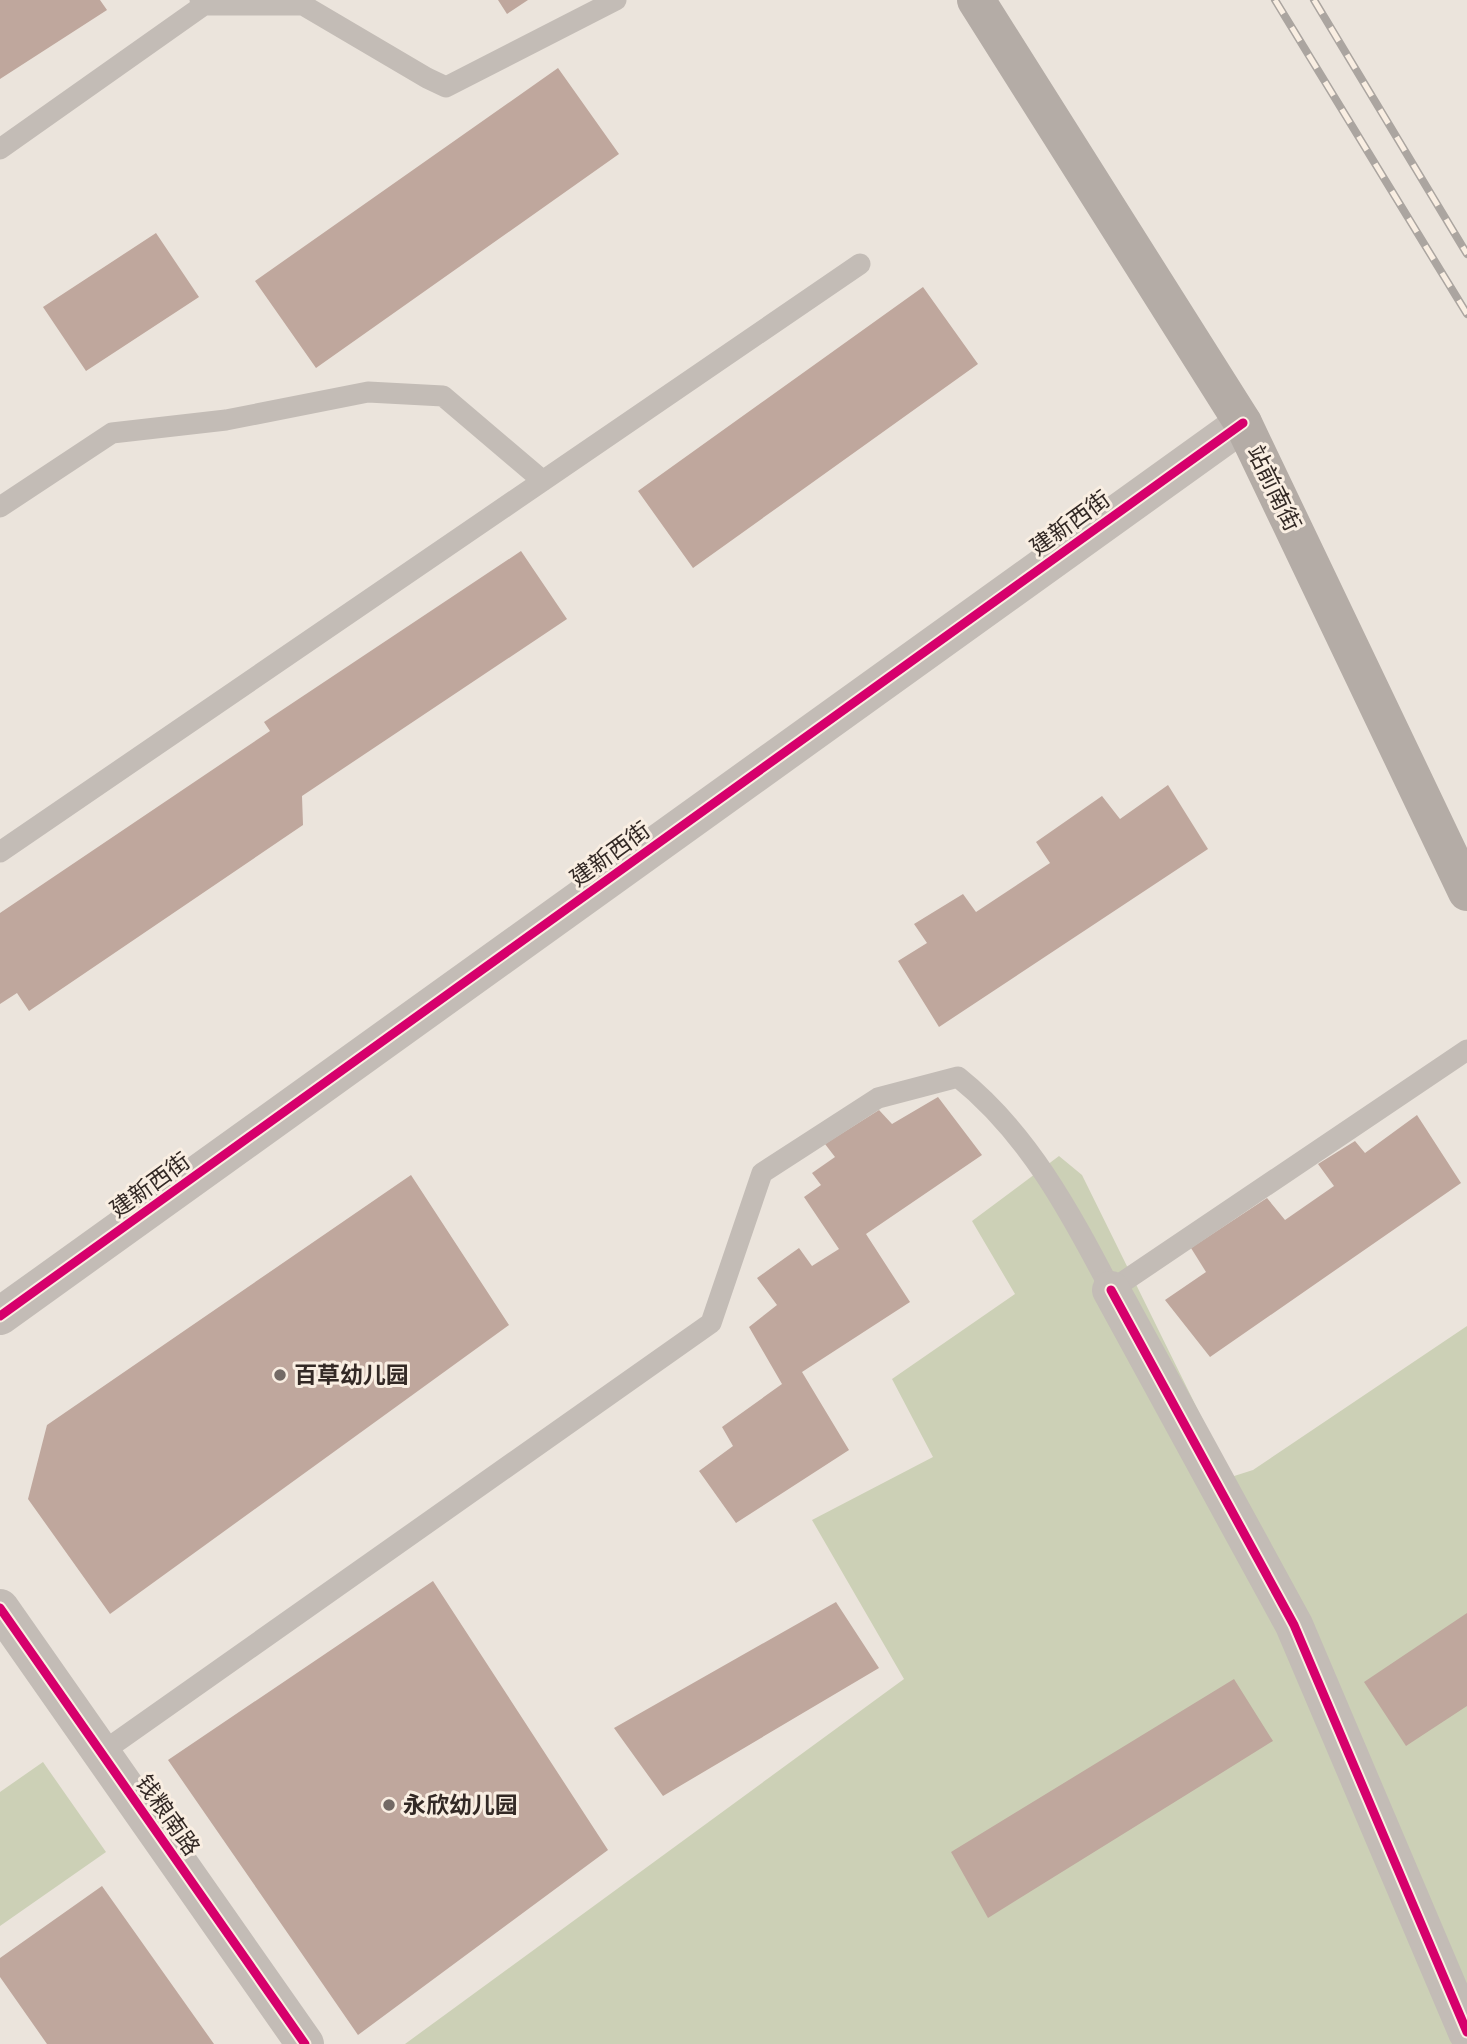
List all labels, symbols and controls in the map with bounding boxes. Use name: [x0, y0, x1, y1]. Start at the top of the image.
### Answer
street label: 站前南街: [1240, 440, 1308, 536]
street label: 建新西街: [1024, 484, 1116, 562]
street label: 建新西街: [564, 815, 656, 893]
street label: 建新西街: [104, 1146, 196, 1224]
place label: 百草幼儿园: [294, 1360, 409, 1390]
marker: 百草幼儿园: [272, 1367, 288, 1383]
street label: 钱粮南路: [129, 1769, 207, 1861]
place label: 永欣幼儿园: [403, 1790, 518, 1820]
marker: 永欣幼儿园: [381, 1797, 397, 1813]

